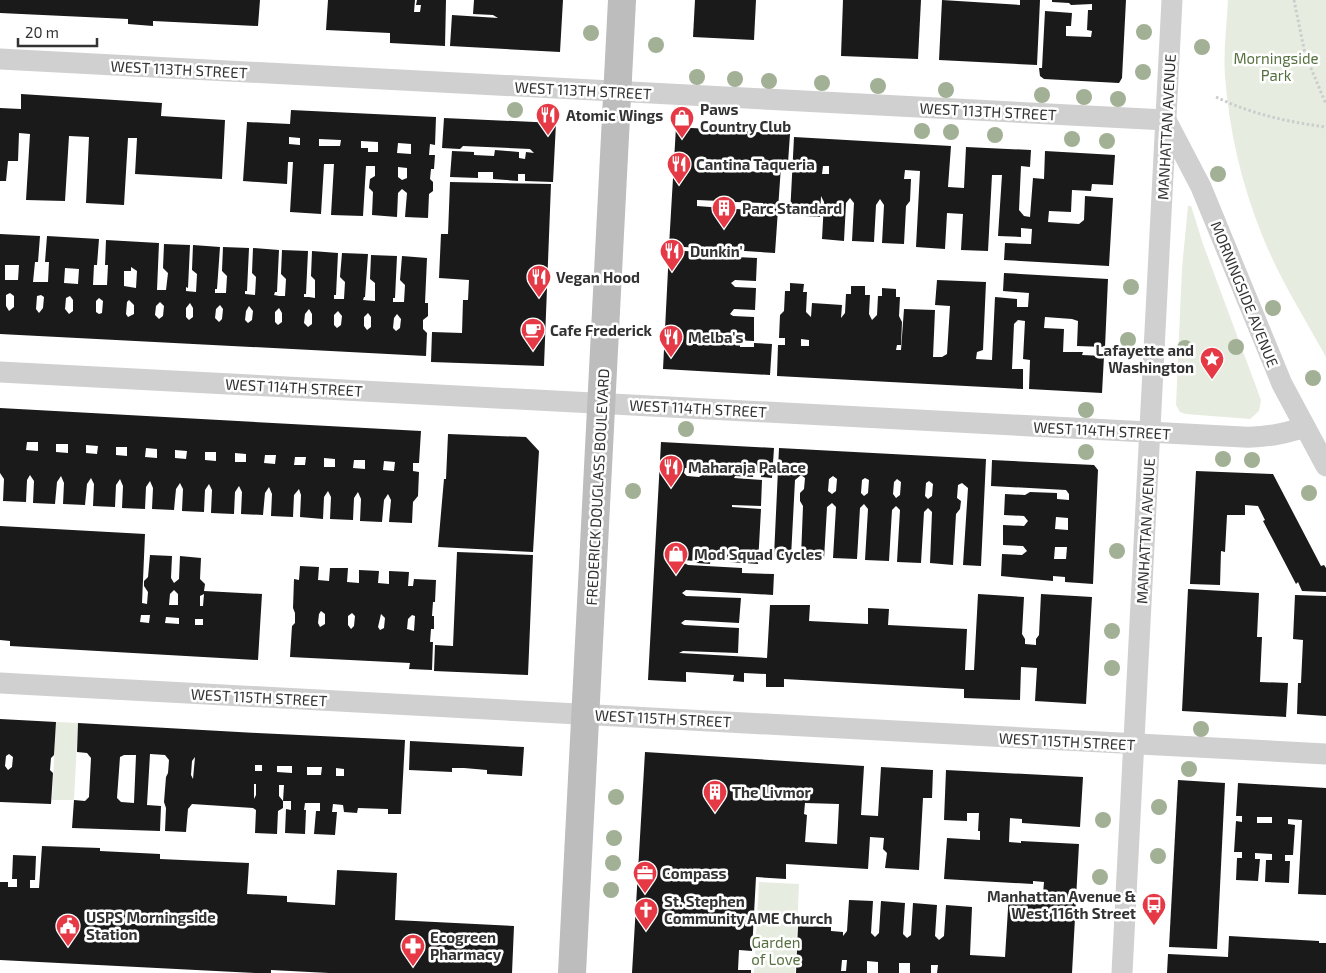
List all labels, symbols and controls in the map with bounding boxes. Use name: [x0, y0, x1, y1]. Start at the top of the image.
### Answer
scale bar: [18, 15, 96, 47]
text: 20 m: [25, 23, 59, 41]
park label: Morningside Park: [1233, 49, 1319, 84]
street label: MANHATTAN AVENUE: [1153, 53, 1179, 201]
street label: WEST 113TH STREET: [110, 56, 248, 82]
street label: WEST 113TH STREET: [514, 77, 652, 103]
street label: WEST 113TH STREET: [919, 98, 1057, 124]
place label: Paws Country Club: [700, 100, 791, 136]
restaurant icon: Atomic Wings: [535, 102, 561, 136]
shop icon: Paws Country Club: [669, 105, 695, 139]
place label: Atomic Wings: [566, 106, 663, 124]
restaurant icon: Cantina Taqueria: [666, 151, 692, 185]
place label: Cantina Taqueria: [696, 155, 815, 173]
building icon: Parc Standard: [711, 195, 737, 229]
place label: Parc Standard: [742, 199, 842, 217]
street label: MORNINGSIDE AVENUE: [1207, 218, 1283, 370]
restaurant icon: Dunkin': [659, 238, 685, 272]
place label: Dunkin': [690, 242, 743, 260]
restaurant icon: Vegan Hood: [526, 264, 552, 298]
place label: Vegan Hood: [556, 268, 640, 286]
cafe icon: Cafe Frederick: [520, 317, 546, 351]
place label: Cafe Frederick: [550, 321, 653, 339]
restaurant icon: Melba's: [658, 324, 684, 358]
place label: Melba's: [688, 328, 744, 346]
place label: Lafayette and Washington: [1096, 341, 1194, 376]
place icon: Lafayette and Washington: [1199, 346, 1225, 380]
street label: FREDERICK DOUGLASS BOULEVARD: [582, 368, 612, 606]
street label: WEST 114TH STREET: [225, 374, 364, 400]
street label: WEST 114TH STREET: [629, 395, 768, 421]
street label: WEST 114TH STREET: [1033, 417, 1172, 443]
restaurant icon: Maharaja Palace: [658, 454, 684, 488]
street label: MANHATTAN AVENUE: [1132, 457, 1158, 605]
place label: Maharaja Palace: [688, 458, 806, 476]
shop icon: Mod Squad Cycles: [663, 541, 689, 575]
place label: Mod Squad Cycles: [694, 545, 822, 564]
street label: WEST 115TH STREET: [190, 684, 328, 710]
street label: WEST 115TH STREET: [594, 705, 732, 731]
street label: WEST 115TH STREET: [998, 728, 1136, 754]
building icon: The Livmor: [702, 779, 728, 813]
place label: The Livmor: [732, 783, 811, 801]
office icon: Compass: [632, 860, 658, 894]
place label: Compass: [662, 864, 726, 882]
place label: Manhattan Avenue & West 116th Street: [987, 887, 1136, 922]
place label: St. Stephen Community AME Church: [664, 892, 832, 928]
bus stop icon: Manhattan Avenue & West 116th Street: [1141, 892, 1167, 926]
church icon: St. Stephen Community AME Church: [633, 897, 659, 931]
place label: USPS Morningside Station: [86, 908, 216, 943]
public building icon: USPS Morningside Station: [55, 913, 81, 947]
place label: Ecogreen Pharmacy: [430, 928, 502, 964]
pharmacy icon: Ecogreen Pharmacy: [400, 933, 426, 967]
park label: Garden of Love: [751, 933, 801, 968]

